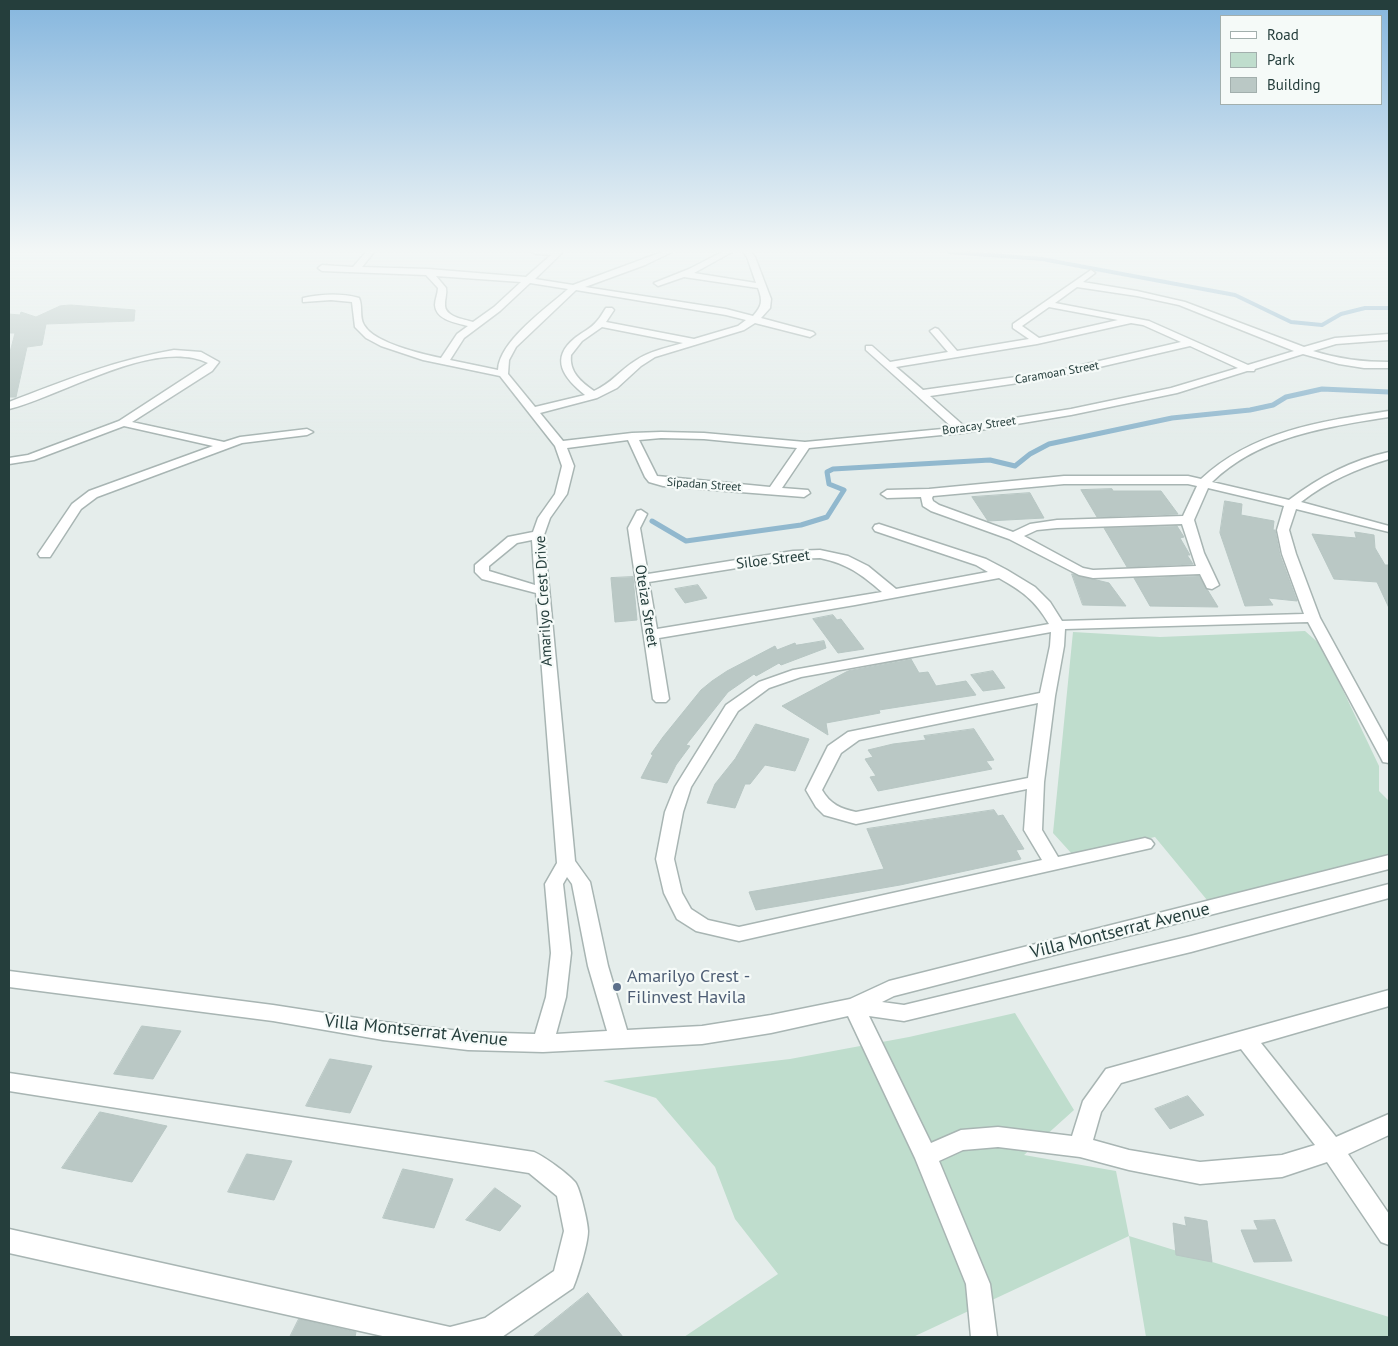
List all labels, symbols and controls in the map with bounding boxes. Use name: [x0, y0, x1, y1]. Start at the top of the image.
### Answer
legend: [1220, 15, 1383, 105]
text: Road: [1267, 25, 1299, 44]
text: Park: [1267, 50, 1295, 69]
text: Building: [1267, 75, 1321, 94]
street label: Caramoan Street: [1014, 359, 1100, 387]
street label: Boracay Street: [941, 414, 1017, 438]
street label: Sipadan Street: [666, 475, 742, 495]
street label: Amarilyo Crest Drive: [532, 535, 556, 667]
street label: Siloe Street: [735, 547, 811, 573]
street label: Oteiza Street: [631, 563, 661, 649]
street label: Villa Montserrat Avenue: [1028, 898, 1212, 964]
place label: Amarilyo Crest - Filinvest Havila: [627, 966, 750, 1009]
marker: Amarilyo Crest - Filinvest Havila: [611, 981, 623, 993]
street label: Villa Montserrat Avenue: [323, 1011, 509, 1051]

